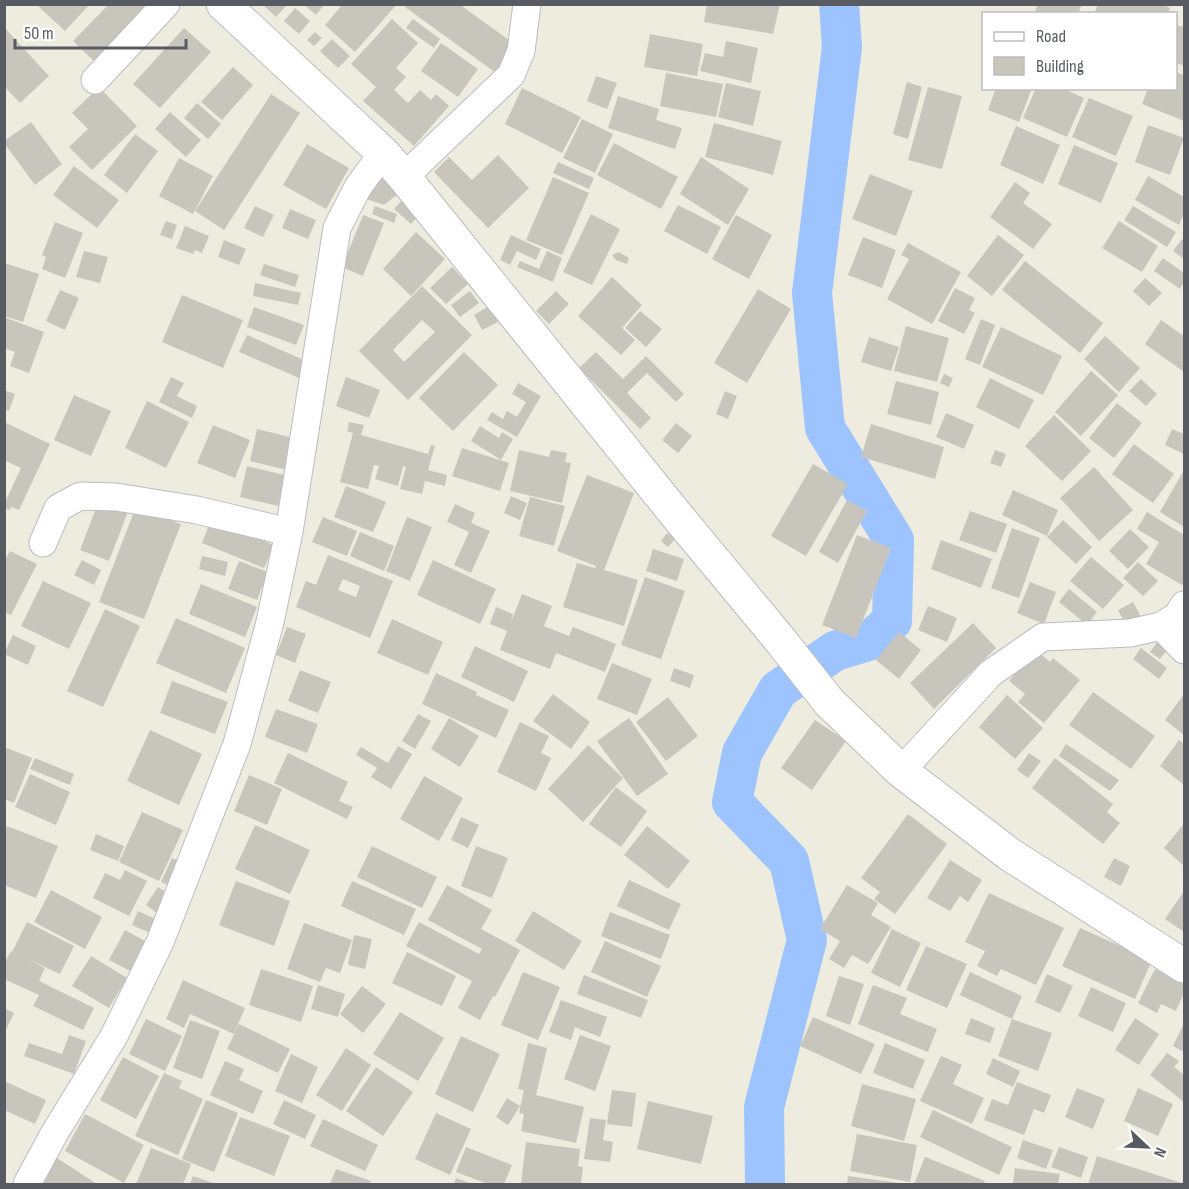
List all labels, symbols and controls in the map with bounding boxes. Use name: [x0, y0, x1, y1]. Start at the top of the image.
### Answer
scale bar: [15, 12, 186, 50]
legend: [982, 12, 1177, 90]
text: 50 m: [24, 23, 54, 44]
text: Road: [1036, 26, 1066, 47]
text: Building: [1036, 56, 1084, 77]
north arrow: [1117, 1117, 1177, 1177]
text: N: [1149, 1145, 1170, 1160]

